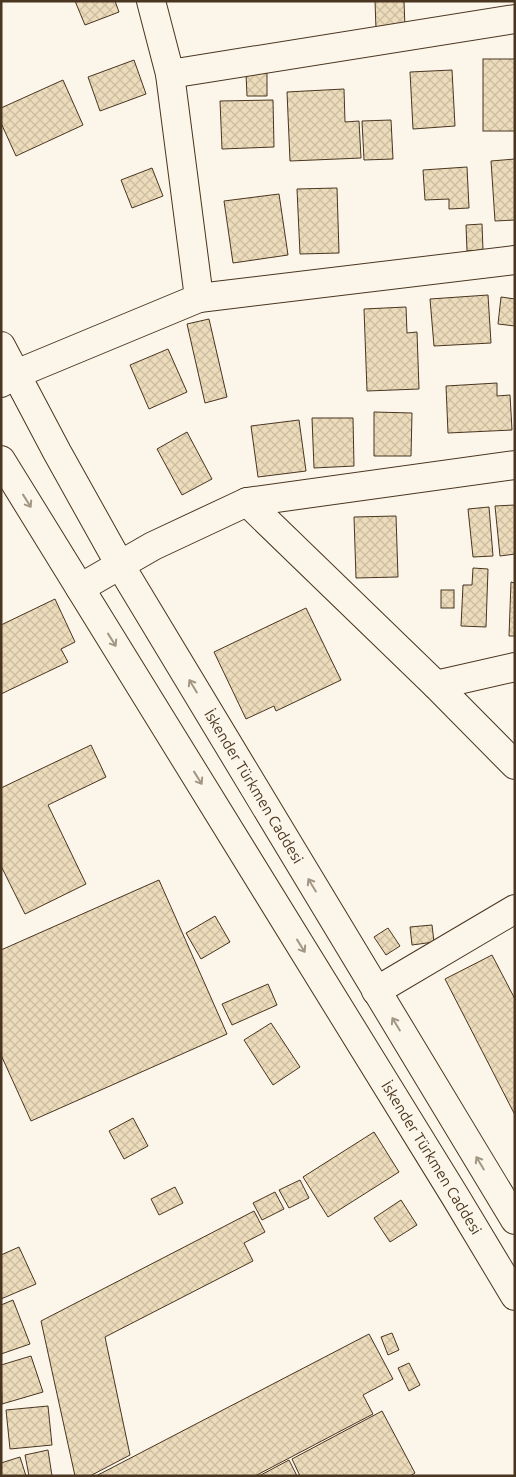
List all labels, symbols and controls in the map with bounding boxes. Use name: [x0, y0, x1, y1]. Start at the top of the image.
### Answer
one-way arrow: [22, 494, 32, 508]
one-way arrow: [107, 632, 117, 646]
one-way arrow: [187, 679, 197, 693]
street label: İskender Türkmen Caddesi: [201, 706, 307, 866]
one-way arrow: [193, 770, 203, 784]
one-way arrow: [307, 878, 317, 892]
one-way arrow: [297, 938, 307, 952]
one-way arrow: [391, 1017, 401, 1031]
street label: İskender Türkmen Caddesi: [378, 1078, 485, 1237]
one-way arrow: [475, 1157, 485, 1171]

